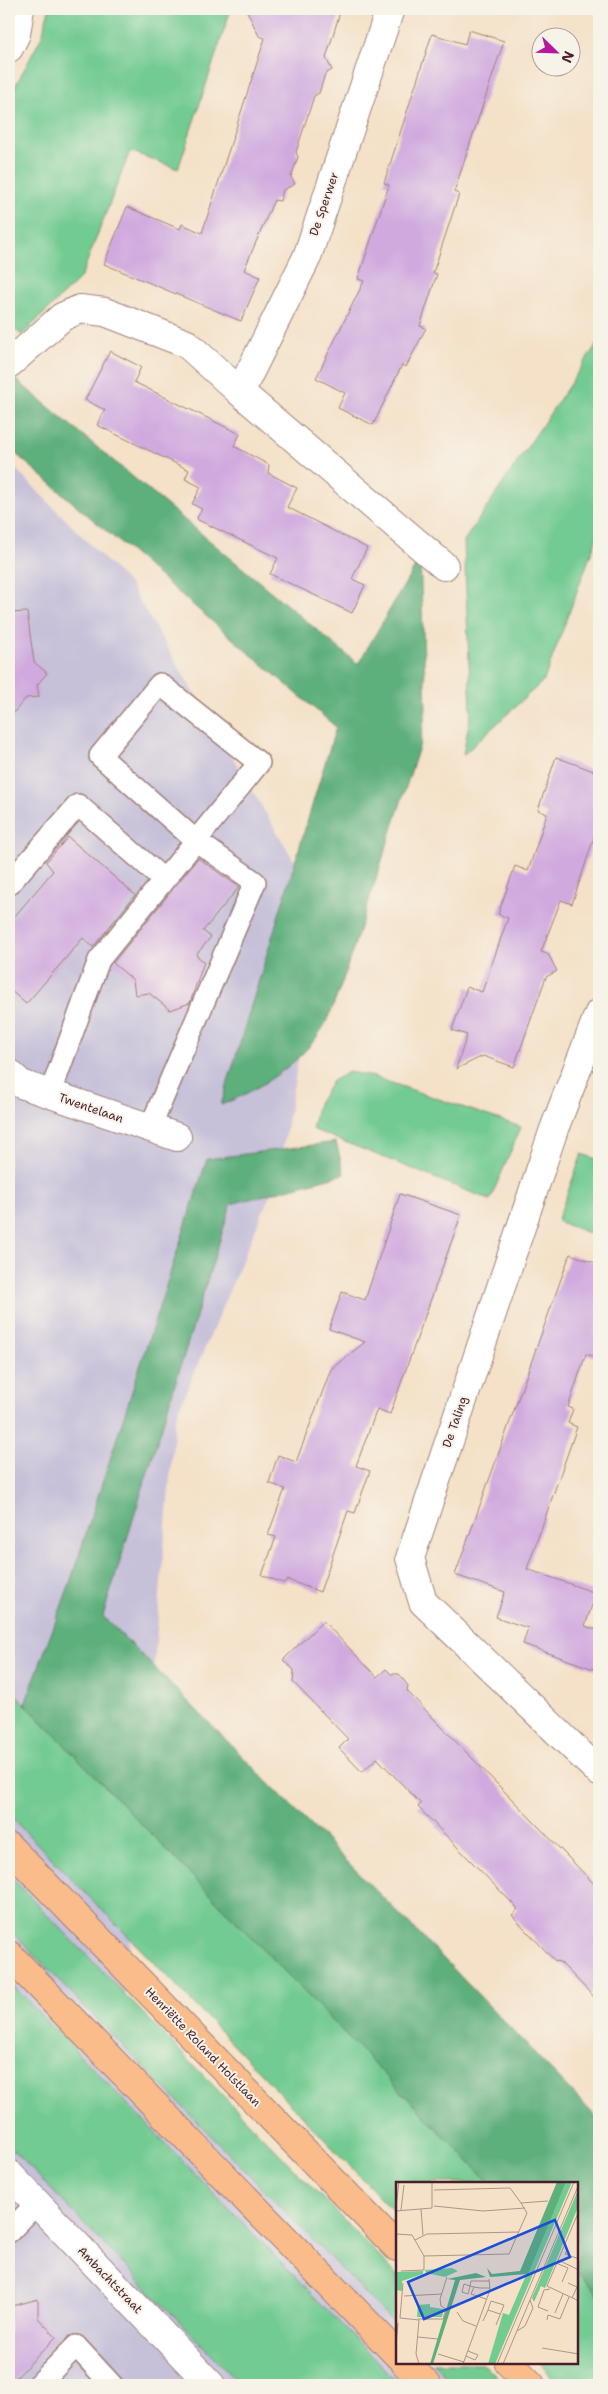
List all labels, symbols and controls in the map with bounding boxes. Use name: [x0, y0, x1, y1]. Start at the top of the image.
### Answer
north arrow: [530, 28, 580, 78]
text: N: [558, 48, 578, 66]
street label: De Sperwer: [306, 170, 342, 238]
street label: Twentelaan: [56, 1089, 126, 1127]
street label: De Taling: [439, 1394, 471, 1450]
street label: Henriëtte Roland Holstlaan: [142, 1984, 264, 2110]
inset map: [396, 2182, 578, 2364]
street label: Ambachtstraat: [74, 2243, 146, 2317]

